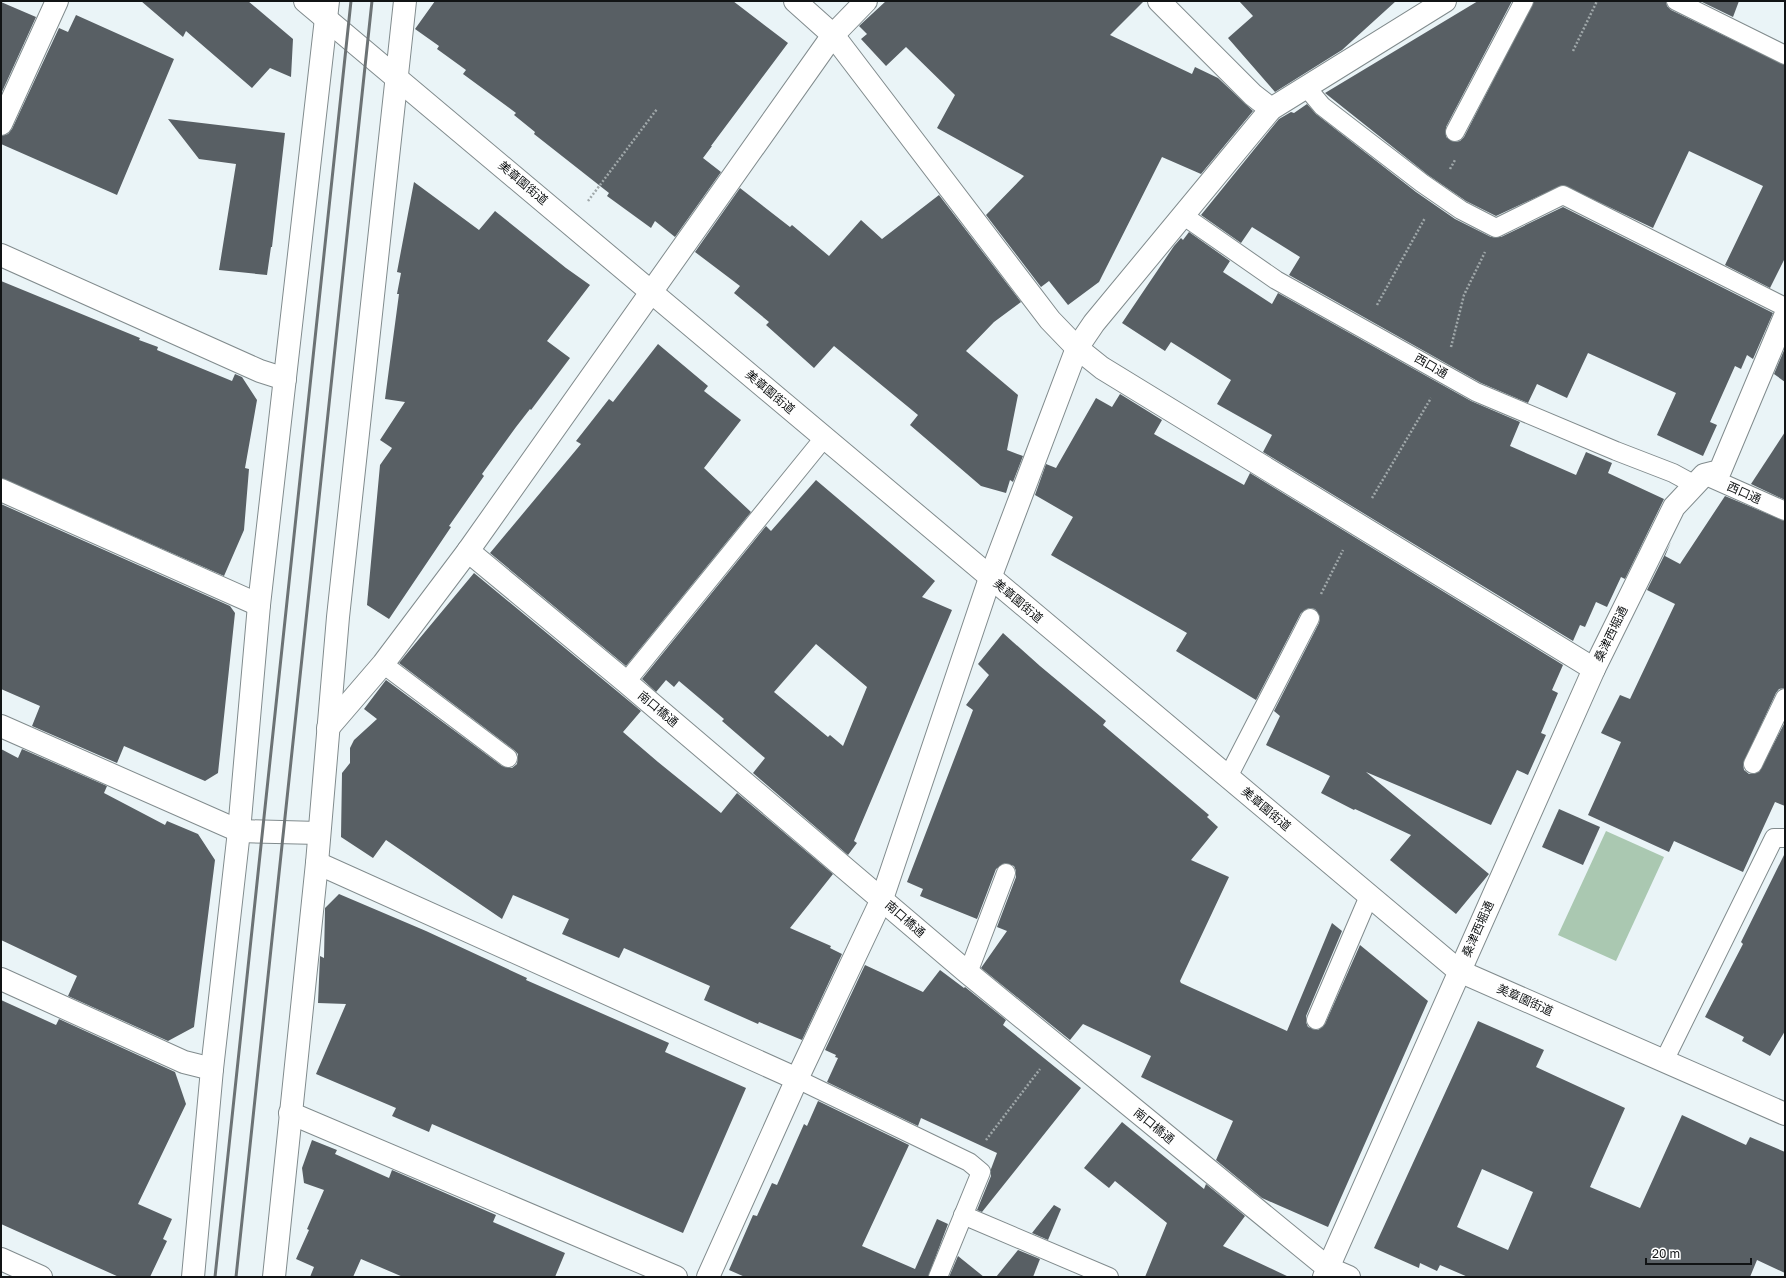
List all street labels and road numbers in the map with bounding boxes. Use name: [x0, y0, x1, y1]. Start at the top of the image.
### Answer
street label: 美章園街道: [496, 158, 551, 208]
street label: 西口通: [1412, 350, 1451, 381]
street label: 美章園街道: [743, 367, 798, 417]
street label: 西口通: [1725, 478, 1764, 507]
street label: 美章園街道: [991, 576, 1046, 626]
street label: 桑津西堀通: [1591, 604, 1630, 664]
street label: 南口橋通: [635, 687, 682, 730]
street label: 美章園街道: [1239, 784, 1294, 834]
street label: 南口橋通: [882, 897, 928, 940]
street label: 桑津西堀通: [1458, 898, 1497, 959]
street label: 美章園街道: [1495, 980, 1556, 1019]
street label: 南口橋通: [1131, 1105, 1178, 1147]

